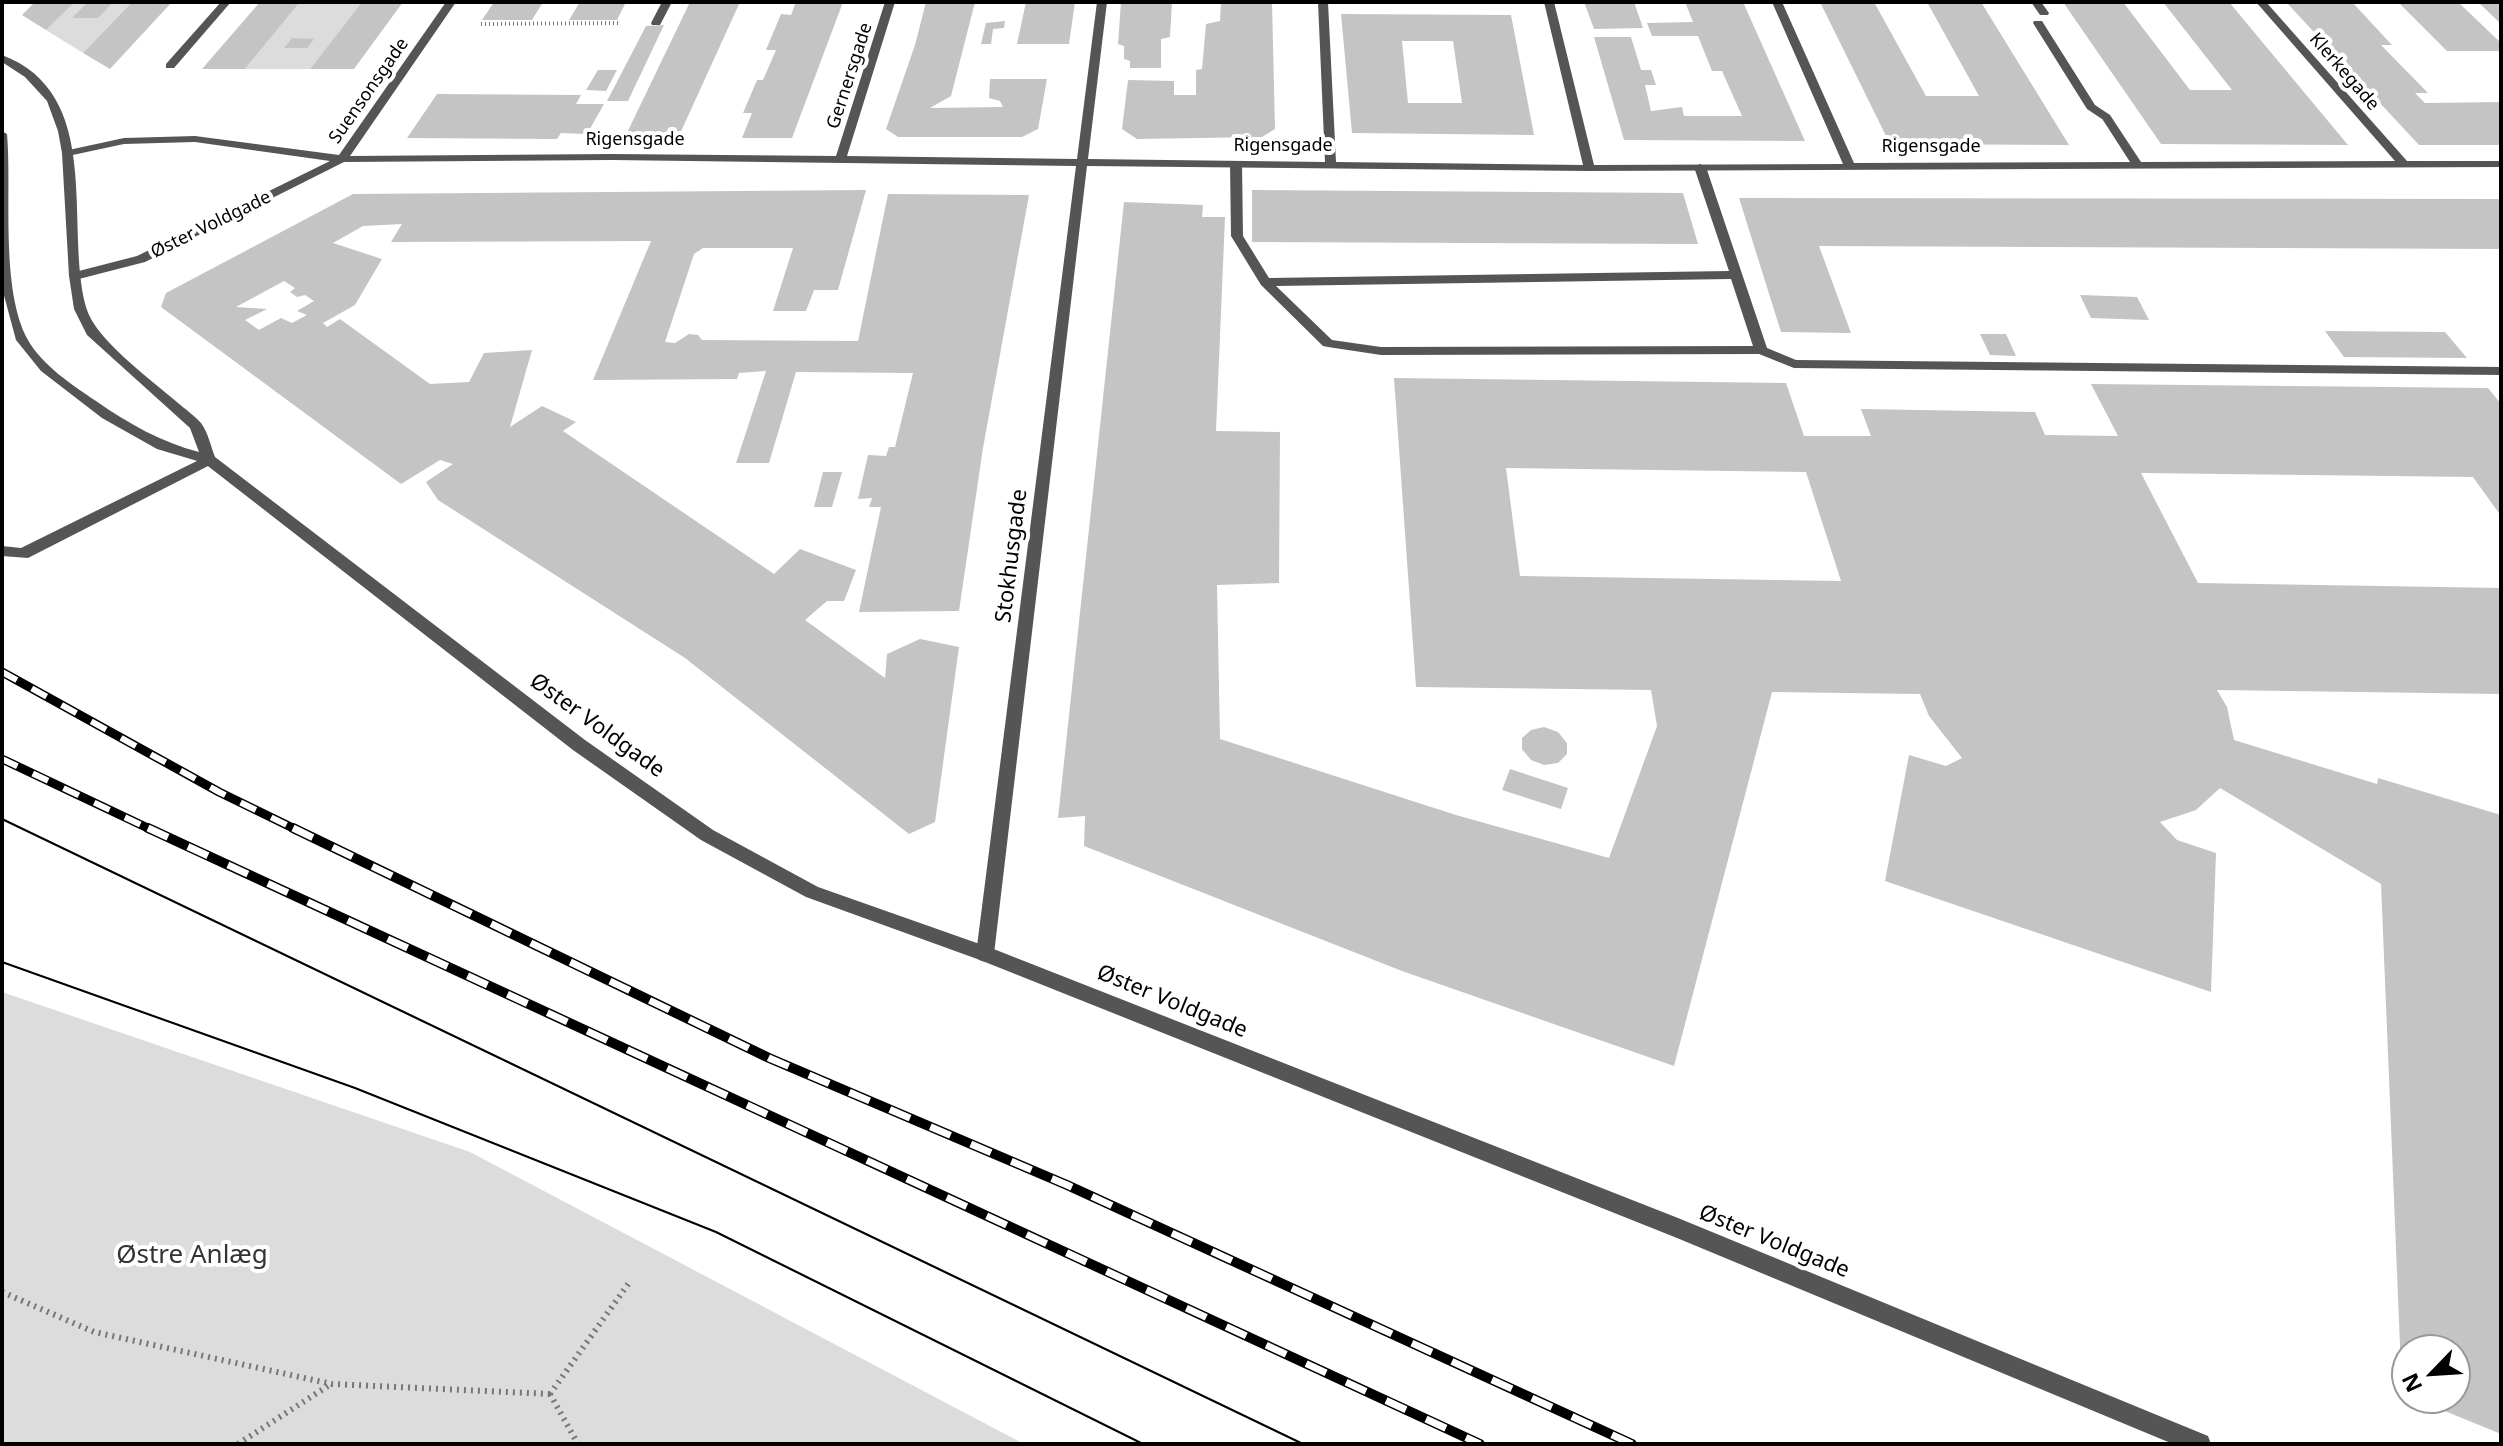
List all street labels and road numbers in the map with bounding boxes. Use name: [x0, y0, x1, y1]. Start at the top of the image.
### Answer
street label: Gernersgade: [823, 20, 877, 132]
street label: Klerkegade: [2305, 29, 2383, 115]
street label: Suensonsgade: [325, 34, 413, 148]
street label: Rigensgade: [585, 129, 685, 151]
street label: Rigensgade: [1233, 135, 1333, 157]
street label: Rigensgade: [1881, 136, 1981, 158]
street label: Øster Voldgade: [147, 187, 275, 263]
street label: Stokhusgade: [991, 488, 1033, 624]
street label: Øster Voldgade: [525, 668, 669, 784]
street label: Øster Voldgade: [1093, 960, 1251, 1044]
street label: Øster Voldgade: [1695, 1200, 1853, 1284]

